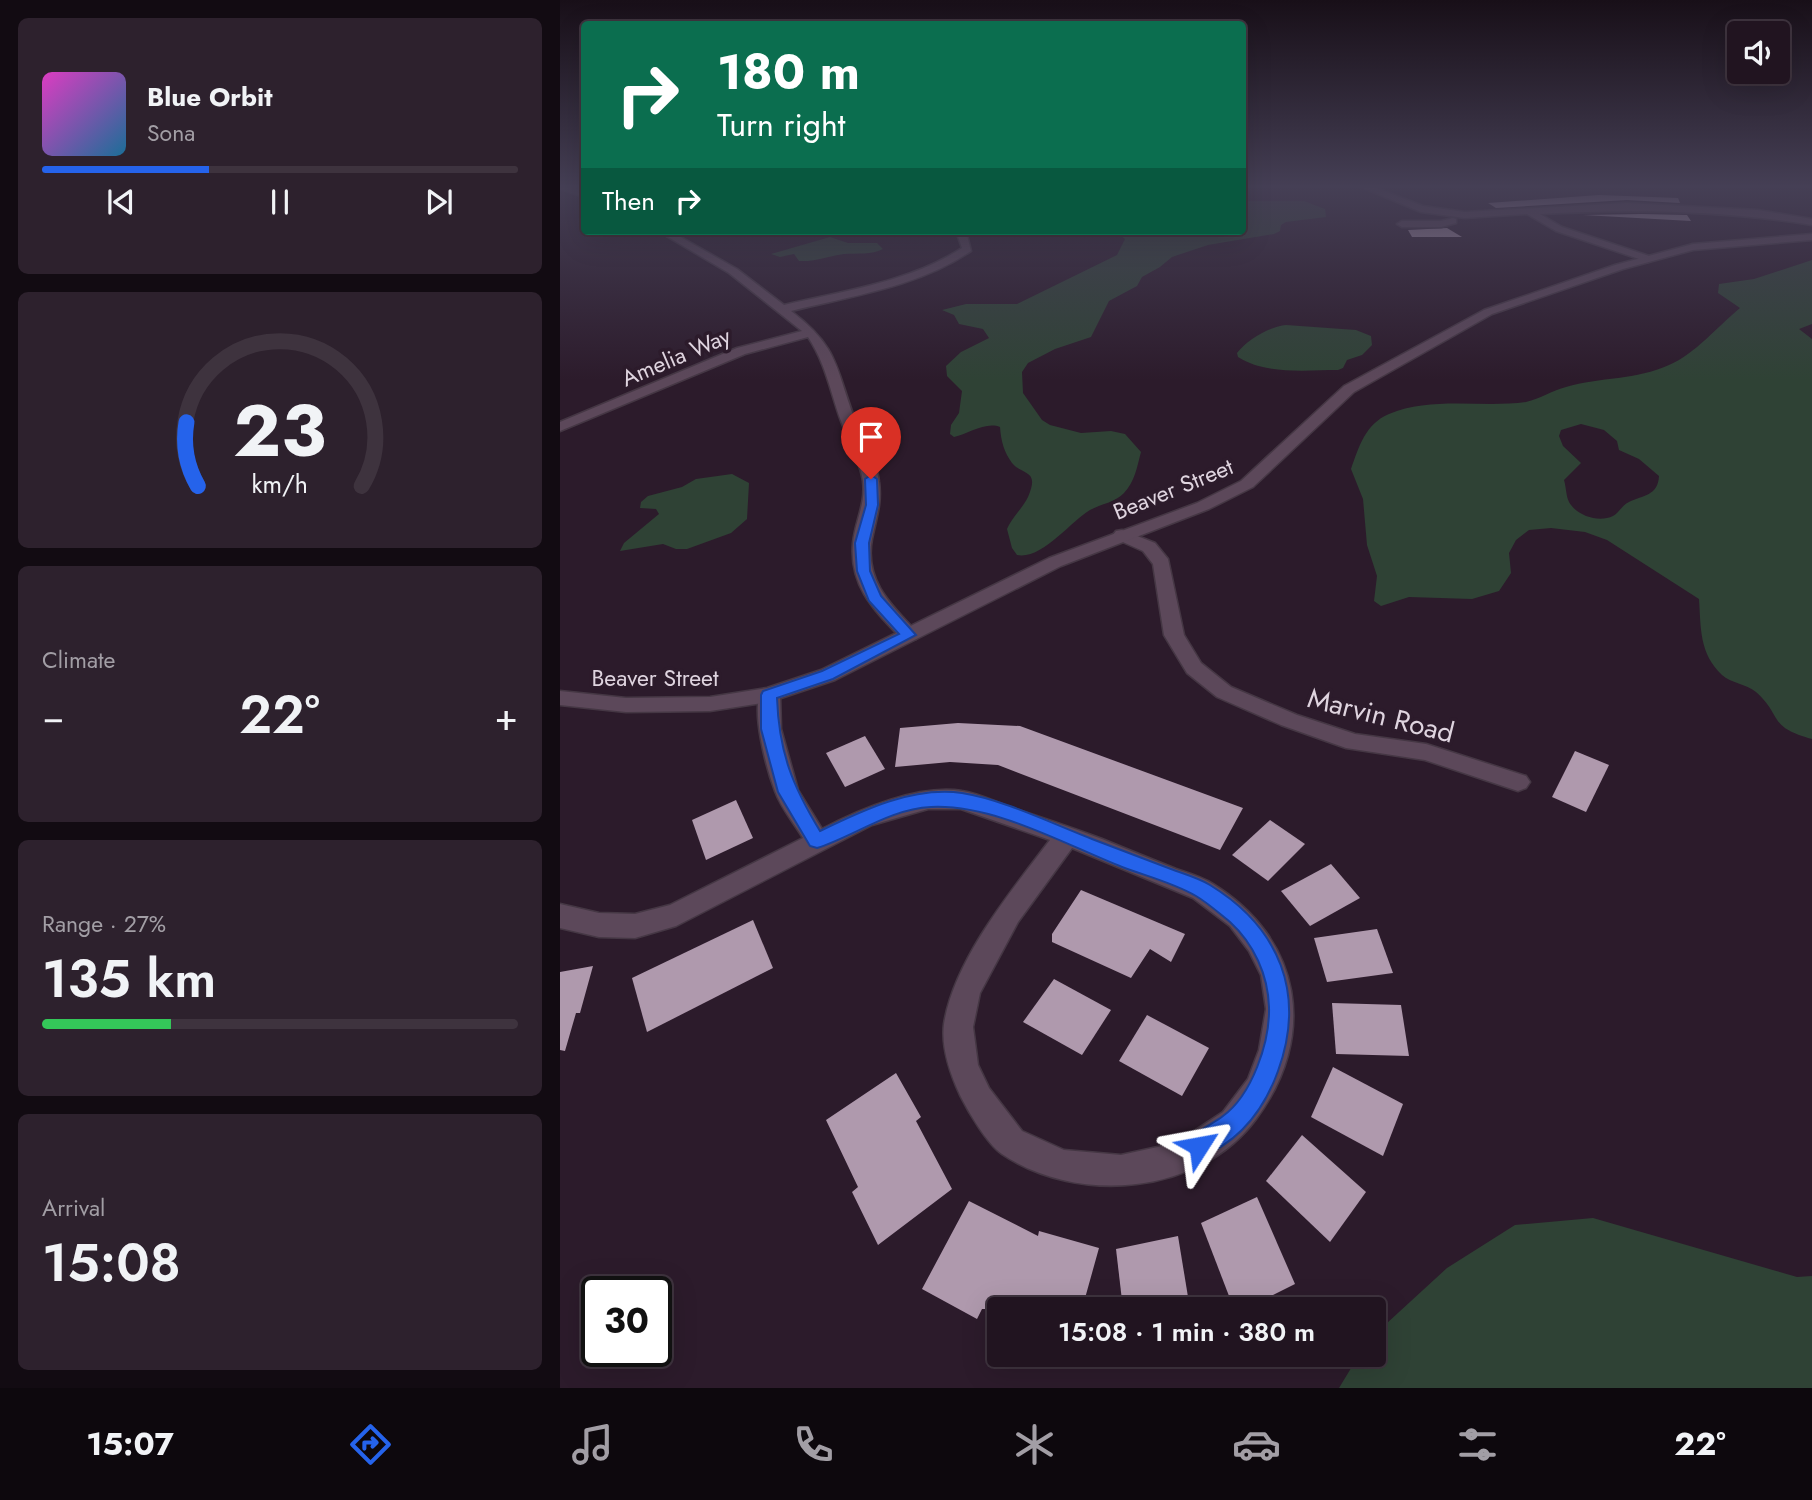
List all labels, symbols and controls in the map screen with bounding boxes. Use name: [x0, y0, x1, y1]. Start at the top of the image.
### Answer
map controls: [1727, 21, 1790, 84]
button: sound: [1727, 21, 1790, 84]
text: 180 m: [717, 37, 860, 107]
icon: right: [602, 49, 693, 140]
text: Blue Orbit: [147, 78, 272, 116]
text: Turn right: [717, 102, 846, 148]
text: Sona: [147, 116, 195, 150]
text: Then: [602, 182, 655, 220]
icon: right: [669, 182, 707, 220]
icon: previous: [102, 183, 140, 221]
icon: pause: [261, 183, 299, 221]
icon: next: [420, 183, 458, 221]
street label: Amelia Way: [616, 318, 737, 395]
text: 23: [234, 378, 326, 483]
pin: [841, 407, 901, 479]
icon: arrive: [852, 418, 890, 456]
street label: Beaver Street: [1108, 449, 1239, 529]
text: km/h: [252, 466, 308, 502]
text: Climate: [42, 643, 115, 677]
street label: Beaver Street: [592, 661, 719, 695]
text: 22°: [239, 677, 320, 753]
street label: Marvin Road: [1303, 677, 1458, 753]
text: −: [42, 689, 64, 744]
text: +: [495, 689, 518, 744]
text: Range · 27%: [42, 907, 166, 941]
text: 135 km: [42, 941, 216, 1017]
position arrow: [1162, 1109, 1236, 1183]
text: Arrival: [42, 1191, 105, 1225]
text: 15:08: [42, 1225, 181, 1301]
speed limit sign: 30: [581, 1276, 672, 1367]
text: 15:08 · 1 min · 380 m: [1058, 1313, 1315, 1351]
icon: directions: [346, 1420, 395, 1469]
icon: music: [568, 1420, 617, 1469]
icon: phone: [789, 1420, 838, 1469]
icon: climate: [1010, 1420, 1059, 1469]
icon: car: [1232, 1420, 1281, 1469]
icon: filters: [1453, 1420, 1502, 1469]
text: 15:07: [86, 1421, 174, 1467]
text: 22°: [1674, 1421, 1726, 1467]

